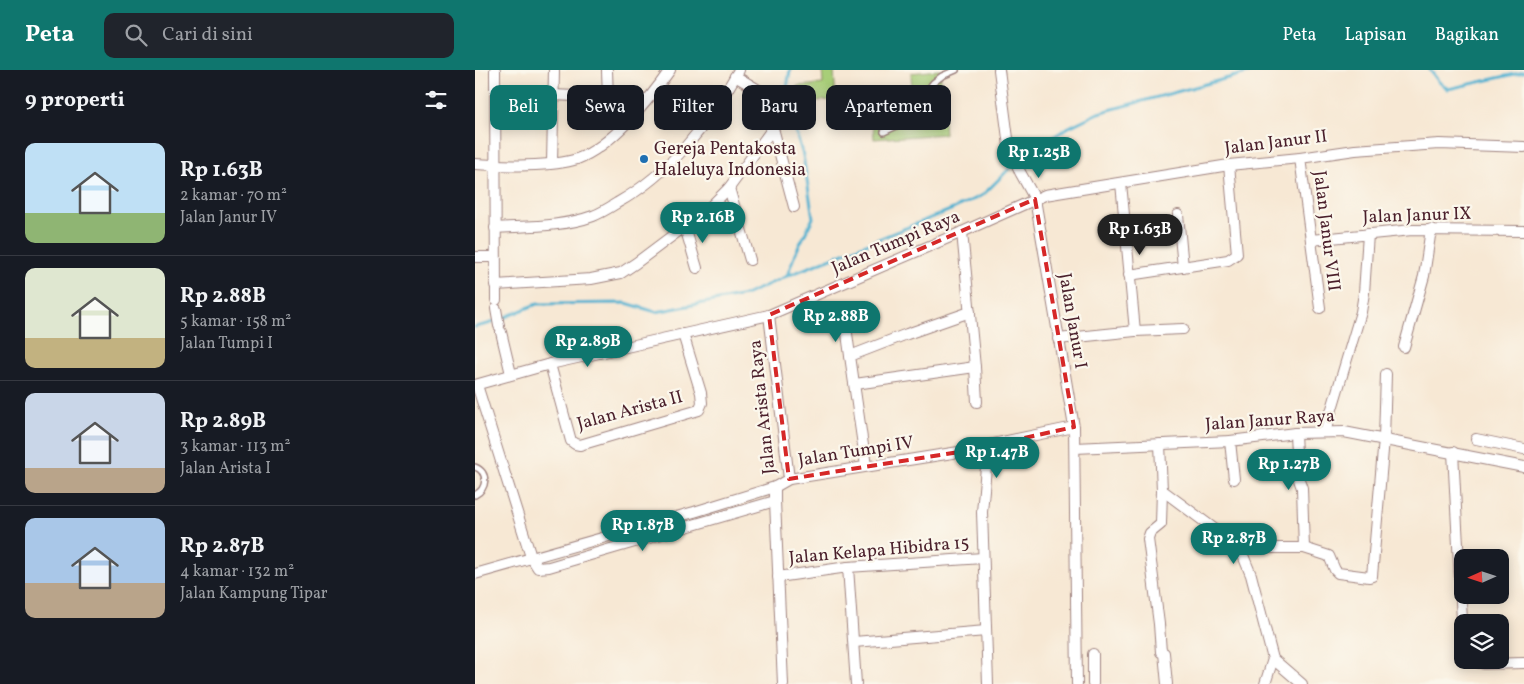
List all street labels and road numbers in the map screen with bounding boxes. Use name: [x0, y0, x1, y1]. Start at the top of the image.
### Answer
street label: Jalan Janur II: [1223, 124, 1329, 162]
street label: Jalan Janur VIII: [1306, 169, 1346, 293]
street label: Jalan Janur IX: [1362, 202, 1472, 230]
street label: Jalan Tumpi Raya: [828, 205, 964, 281]
street label: Jalan Janur I: [1051, 271, 1093, 371]
street label: Jalan Arista Raya: [743, 338, 782, 476]
street label: Jalan Arista II: [574, 385, 686, 437]
street label: Jalan Janur Raya: [1204, 404, 1336, 438]
street label: Jalan Tumpi IV: [796, 431, 916, 473]
street label: Jalan Kelapa Hibidra 15: [788, 531, 970, 571]

